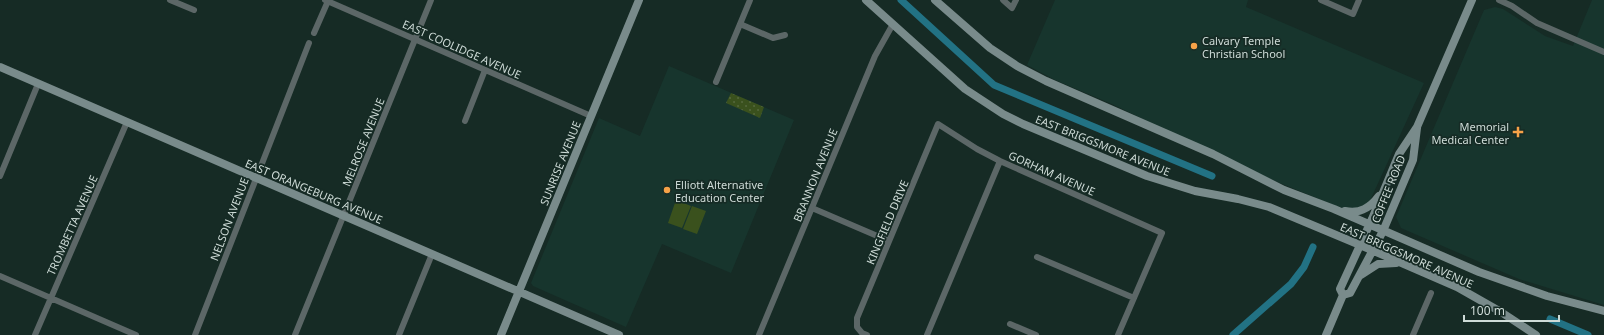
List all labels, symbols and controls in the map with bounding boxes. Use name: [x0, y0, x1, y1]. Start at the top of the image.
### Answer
street label: EAST COOLIDGE AVENUE: [400, 16, 524, 82]
place label: Calvary Temple Christian School: [1202, 33, 1285, 61]
marker: Calvary Temple Christian School: [1189, 41, 1199, 51]
street label: MELROSE AVENUE: [338, 96, 388, 188]
street label: EAST BRIGGSMORE AVENUE: [1033, 111, 1173, 179]
street label: SUNRISE AVENUE: [536, 119, 584, 207]
place label: Memorial Medical Center: [1431, 119, 1509, 147]
street label: BRANNON AVENUE: [789, 126, 841, 224]
marker: Memorial Medical Center: [1512, 126, 1524, 138]
street label: GORHAM AVENUE: [1006, 147, 1098, 199]
street label: COFFEE ROAD: [1368, 153, 1408, 225]
street label: EAST ORANGEBURG AVENUE: [243, 155, 385, 227]
street label: TROMBETTA AVENUE: [43, 173, 101, 277]
street label: NELSON AVENUE: [206, 175, 252, 263]
place label: Elliott Alternative Education Center: [675, 177, 764, 205]
street label: KINGFIELD DRIVE: [862, 177, 912, 267]
marker: Elliott Alternative Education Center: [662, 185, 672, 195]
street label: EAST BRIGGSMORE AVENUE: [1338, 219, 1476, 291]
scale bar: [1464, 297, 1559, 323]
text: 100 m: [1470, 302, 1505, 319]

